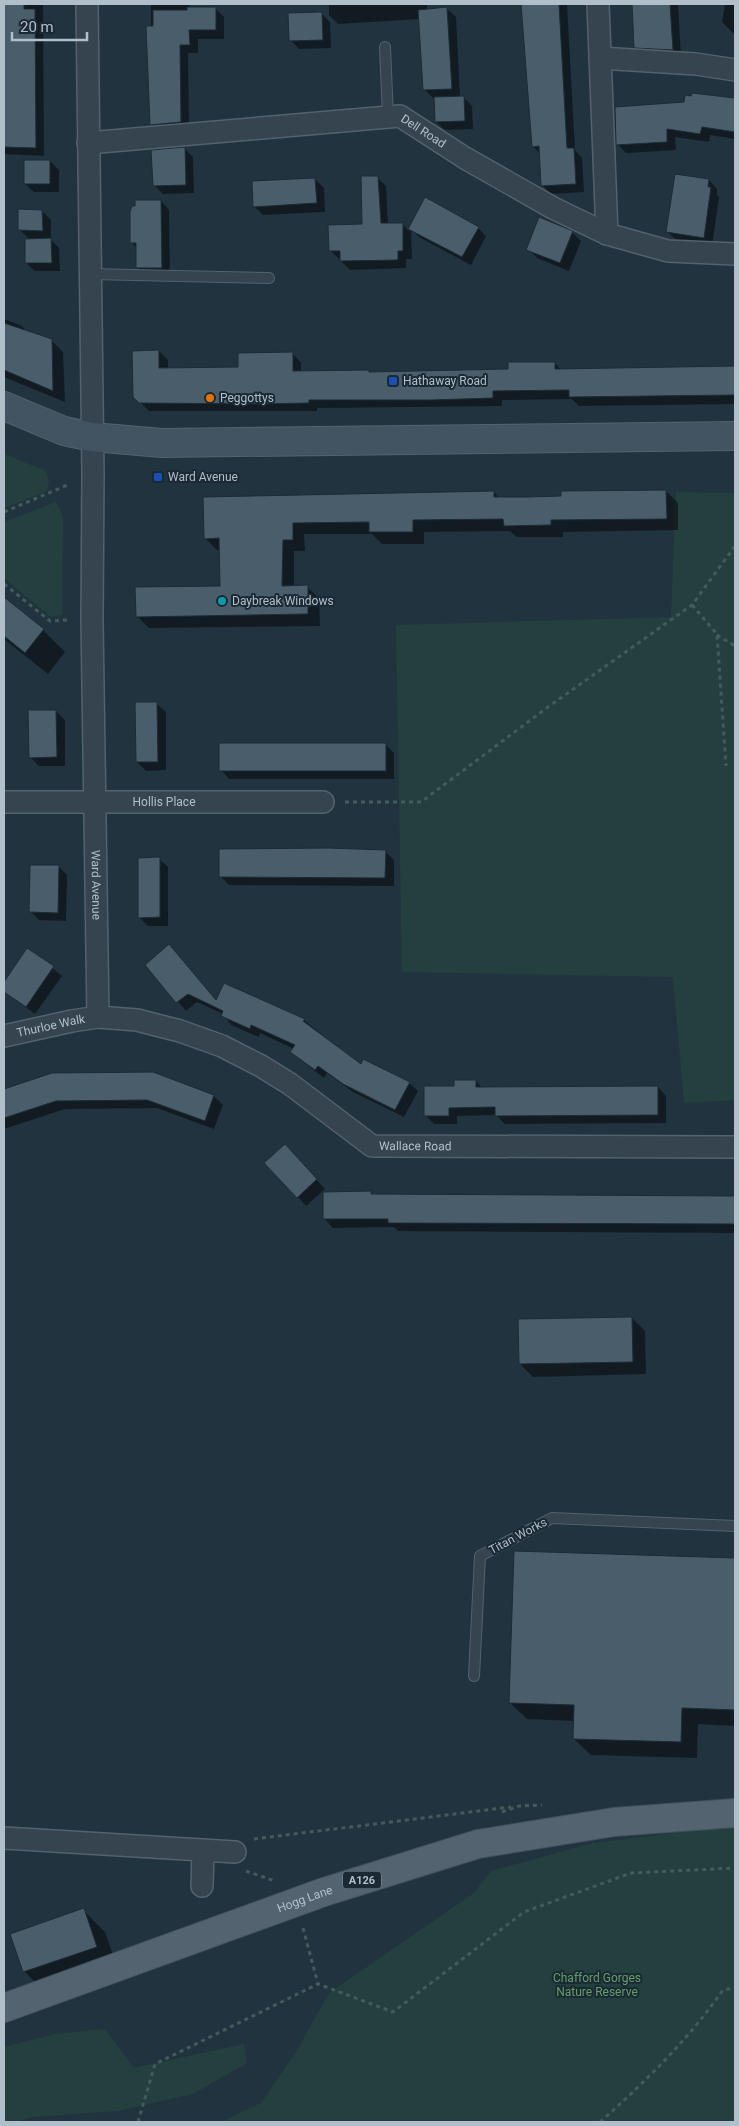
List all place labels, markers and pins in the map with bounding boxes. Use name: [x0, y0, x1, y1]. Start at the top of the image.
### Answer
place label: Hathaway Road: [403, 374, 487, 388]
marker: Hathaway Road: [387, 375, 399, 387]
place label: Peggottys: [220, 391, 274, 405]
marker: Peggottys: [204, 392, 216, 404]
place label: Ward Avenue: [168, 470, 238, 484]
marker: Ward Avenue: [152, 471, 164, 483]
place label: Daybreak Windows: [232, 594, 334, 608]
marker: Daybreak Windows: [216, 595, 228, 607]

